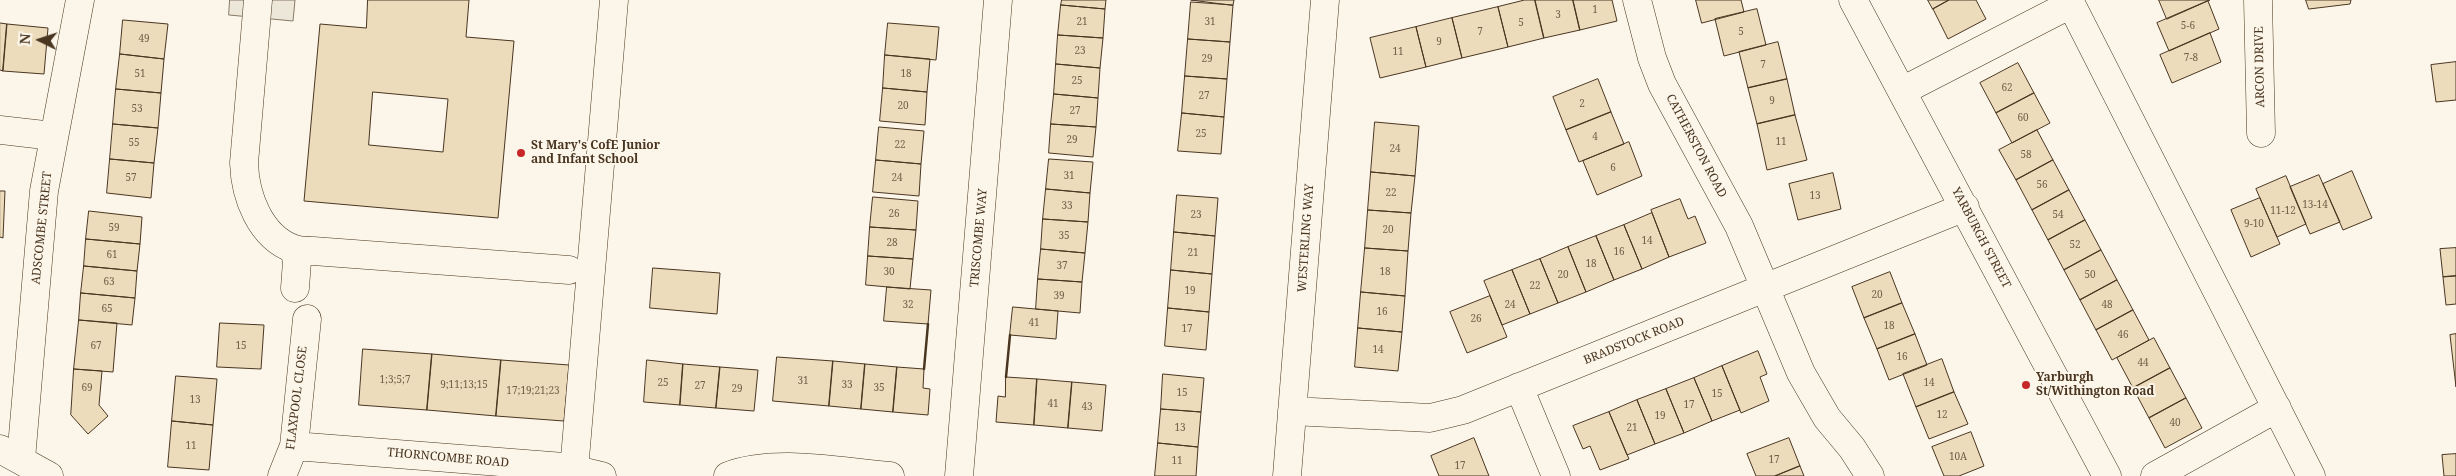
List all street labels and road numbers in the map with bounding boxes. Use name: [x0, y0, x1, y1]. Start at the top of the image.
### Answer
street label: ARCON DRIVE: [2252, 26, 2268, 108]
street label: CATHERSTON ROAD: [1663, 92, 1729, 200]
street label: ADSCOMBE STREET: [29, 171, 55, 285]
street label: WESTERLING WAY: [1295, 183, 1317, 293]
street label: YARBURGH STREET: [1948, 185, 2014, 291]
street label: TRISCOMBE WAY: [968, 188, 990, 288]
street label: BRADSTOCK ROAD: [1581, 314, 1687, 368]
street label: FLAXPOOL CLOSE: [283, 345, 311, 451]
street label: THORNCOMBE ROAD: [386, 445, 510, 471]

